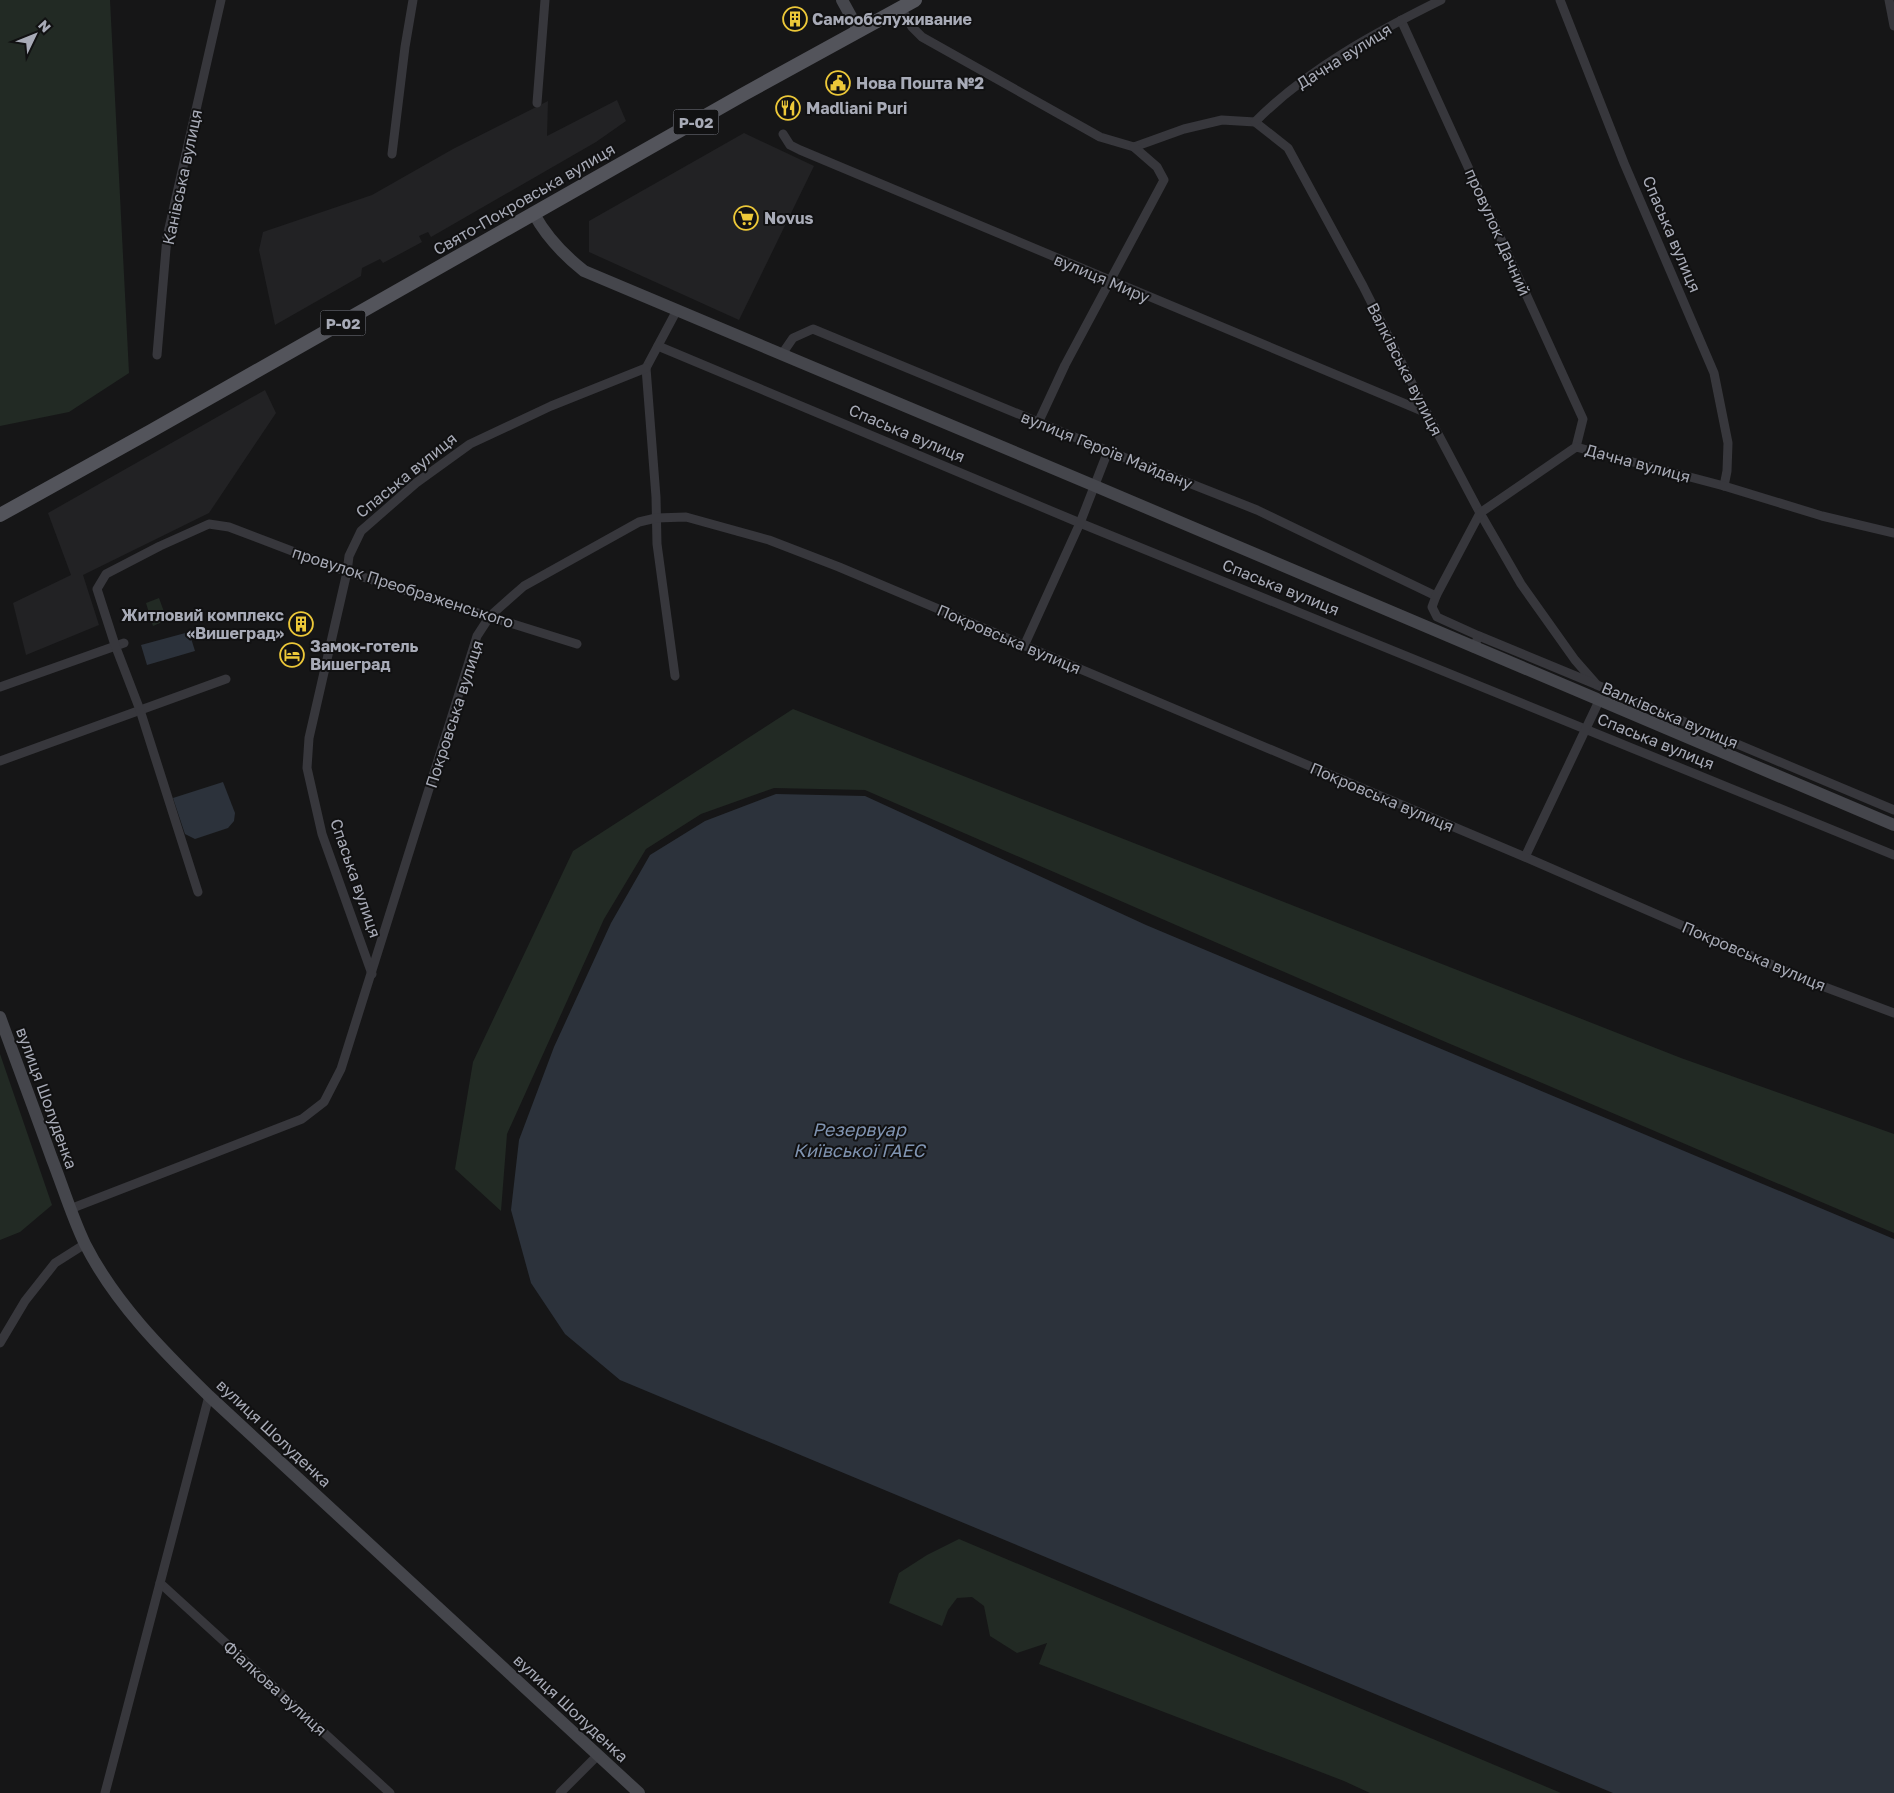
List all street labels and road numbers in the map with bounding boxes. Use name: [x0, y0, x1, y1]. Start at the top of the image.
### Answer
street label: Дачна вулиця: [1293, 19, 1395, 93]
street label: Канівська вулиця: [158, 107, 206, 247]
road number: Р-02: [674, 110, 718, 134]
street label: Свято-Покровська вулиця: [430, 139, 618, 259]
street label: провулок Дачний: [1461, 165, 1535, 299]
street label: Спаська вулиця: [1638, 173, 1706, 295]
street label: вулиця Миру: [1051, 249, 1153, 307]
street label: Валківська вулиця: [1363, 299, 1447, 439]
road number: Р-02: [320, 310, 366, 336]
street label: Спаська вулиця: [846, 399, 968, 467]
street label: вулиця Героїв Майдану: [1018, 406, 1196, 494]
street label: Спаська вулиця: [351, 428, 461, 522]
street label: Дачна вулиця: [1583, 439, 1693, 487]
street label: провулок Преображенського: [290, 542, 516, 632]
street label: Спаська вулиця: [1220, 554, 1342, 620]
street label: Покровська вулиця: [934, 600, 1084, 678]
street label: Покровська вулиця: [421, 638, 487, 790]
street label: Валківська вулиця: [1599, 677, 1741, 753]
street label: Спаська вулиця: [1595, 708, 1717, 774]
street label: Покровська вулиця: [1307, 758, 1457, 836]
street label: Спаська вулиця: [326, 816, 386, 940]
street label: Покровська вулиця: [1679, 917, 1829, 995]
street label: вулиця Шолуденка: [12, 1024, 82, 1172]
street label: вулиця Шолуденка: [213, 1375, 335, 1491]
street label: Фіалкова вулиця: [219, 1636, 331, 1740]
street label: вулиця Шолуденка: [510, 1650, 632, 1766]

